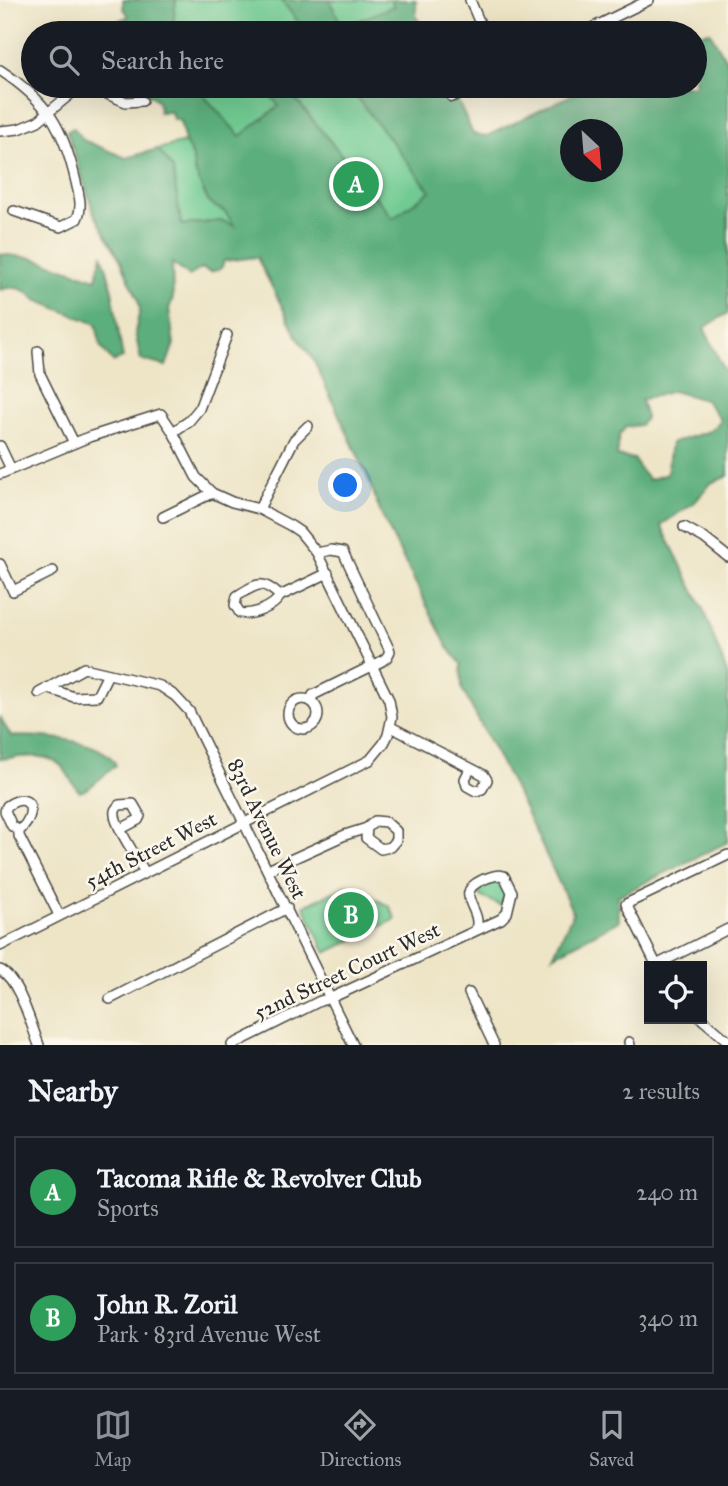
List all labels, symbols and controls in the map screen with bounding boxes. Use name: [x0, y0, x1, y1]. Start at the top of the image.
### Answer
search box: [21, 21, 707, 98]
icon: search: [45, 41, 83, 79]
text: Search here: [101, 44, 224, 76]
north arrow: [560, 119, 623, 182]
pin: A: [333, 158, 379, 210]
your location: [328, 468, 362, 502]
street label: 83rd Avenue West: [222, 755, 312, 904]
street label: 54th Street West: [81, 805, 222, 894]
pin: B: [328, 889, 374, 941]
street label: 52nd Street Court West: [250, 916, 445, 1026]
map controls: [644, 961, 707, 1024]
button: locate: [644, 961, 707, 1024]
text: Nearby: [28, 1073, 118, 1109]
text: 2 results: [622, 1077, 700, 1105]
text: Tacoma Rifle & Revolver Club: [97, 1162, 422, 1194]
text: A: [45, 1178, 61, 1206]
text: 240 m: [636, 1178, 698, 1206]
text: Sports: [97, 1194, 159, 1222]
text: John R. Zoril: [97, 1288, 238, 1320]
text: B: [45, 1304, 61, 1332]
text: 340 m: [638, 1304, 698, 1332]
text: Park · 83rd Avenue West: [97, 1320, 321, 1348]
tab: Map: [94, 1406, 132, 1471]
tab: Directions: [319, 1406, 401, 1471]
tab: Saved: [589, 1406, 634, 1471]

